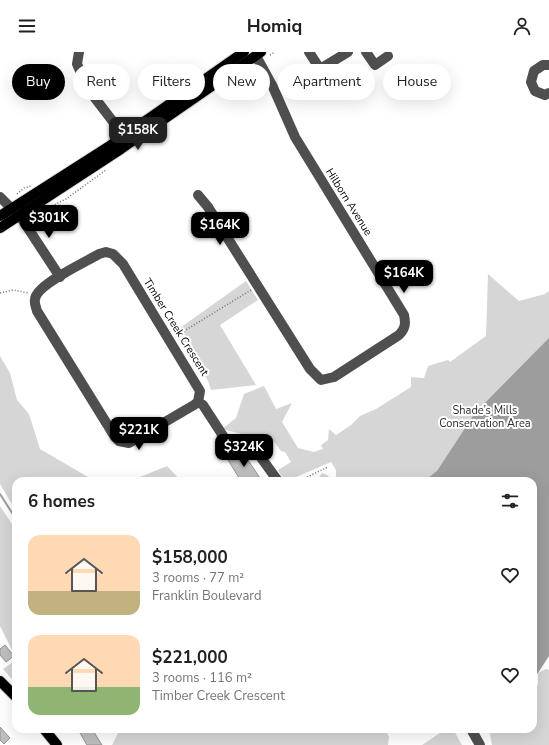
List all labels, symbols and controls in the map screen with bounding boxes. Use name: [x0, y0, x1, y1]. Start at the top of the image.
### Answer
text: Homiq: [247, 14, 302, 38]
icon: menu: [16, 15, 38, 37]
icon: person: [511, 15, 533, 37]
chip: Buy: [12, 64, 65, 100]
chip: Rent: [73, 64, 130, 100]
chip: Filters: [138, 64, 205, 100]
chip: New: [213, 64, 270, 100]
chip: Apartment: [278, 64, 375, 100]
chip: House: [383, 64, 451, 100]
pin: $158K: [110, 117, 166, 151]
text: $158K: [118, 121, 158, 139]
street label: Hilborn Avenue: [322, 165, 376, 239]
pin: $301K: [21, 205, 77, 239]
text: $301K: [29, 209, 69, 227]
pin: $164K: [192, 212, 248, 246]
text: $164K: [200, 216, 240, 234]
pin: $164K: [376, 260, 432, 294]
text: $164K: [384, 264, 424, 282]
street label: Timber Creek Crescent: [140, 275, 212, 379]
park label: Shade’s Mills Conservation Area: [439, 403, 531, 431]
pin: $221K: [111, 417, 167, 451]
text: $221K: [119, 421, 159, 439]
pin: $324K: [216, 434, 272, 468]
text: $324K: [224, 438, 264, 456]
text: 6 homes: [28, 490, 95, 513]
icon: filters: [499, 490, 521, 512]
text: $158,000: [152, 546, 228, 569]
icon: home: [60, 551, 108, 599]
icon: heart: [499, 564, 521, 586]
text: 3 rooms · 77 m²: [152, 569, 244, 587]
text: Franklin Boulevard: [152, 587, 261, 605]
text: $221,000: [152, 646, 228, 669]
icon: home: [60, 651, 108, 699]
icon: heart: [499, 664, 521, 686]
text: 3 rooms · 116 m²: [152, 669, 252, 687]
text: Timber Creek Crescent: [152, 687, 285, 705]

